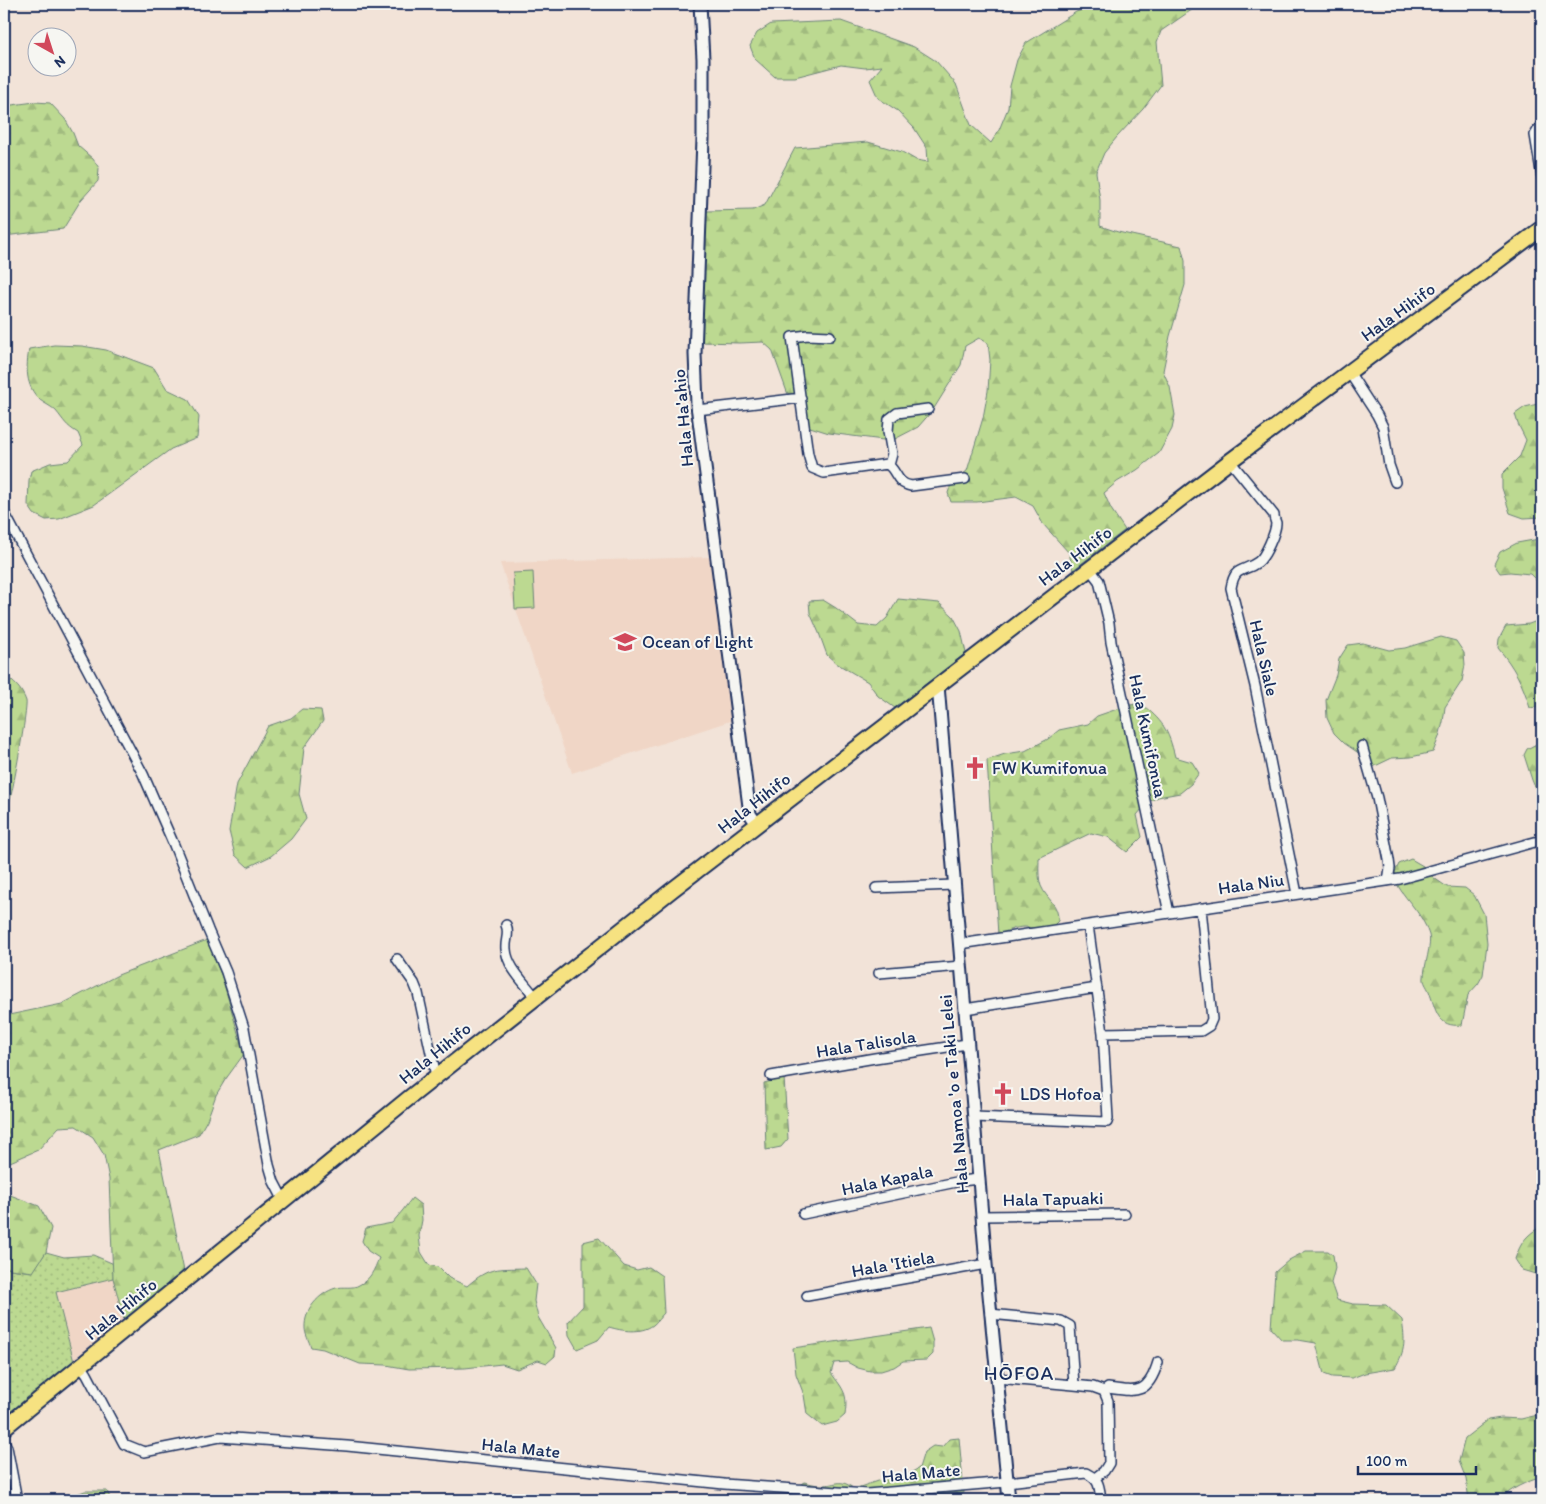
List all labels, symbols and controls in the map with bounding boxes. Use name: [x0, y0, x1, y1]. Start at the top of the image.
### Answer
north arrow: [28, 28, 78, 78]
text: N: [51, 52, 69, 71]
street label: Hala Hihifo: [1356, 278, 1440, 346]
street label: Hala Ha'ahio: [668, 368, 698, 468]
street label: Hala Hihifo: [1034, 521, 1116, 591]
street label: Hala Siale: [1245, 618, 1283, 698]
school or university icon: Ocean of Light: [612, 629, 638, 655]
place label: Ocean of Light: [642, 631, 754, 653]
street label: Hala Kumifonua: [1124, 672, 1172, 800]
church icon: FW Kumifonua: [962, 755, 988, 781]
place label: FW Kumifonua: [992, 757, 1107, 779]
street label: Hala Hihifo: [713, 768, 795, 838]
street label: Hala Niu: [1217, 868, 1286, 900]
street label: Hala Namoa 'o e Taki Lelei: [934, 993, 974, 1195]
street label: Hala Hihifo: [394, 1017, 476, 1089]
street label: Hala Talisola: [815, 1025, 918, 1063]
church icon: LDS Hofoa: [990, 1081, 1016, 1107]
place label: LDS Hofoa: [1020, 1083, 1102, 1105]
street label: Hala Kapala: [839, 1160, 935, 1200]
street label: Hala Tapuaki: [1002, 1187, 1104, 1211]
street label: Hala 'Itiela: [850, 1246, 936, 1282]
street label: Hala Hihifo: [80, 1273, 162, 1345]
district label: HŌFOA: [984, 1361, 1054, 1385]
street label: Hala Mate: [481, 1433, 561, 1463]
scale bar: [1358, 1444, 1476, 1476]
text: 100 m: [1366, 1452, 1408, 1470]
street label: Hala Mate: [881, 1459, 961, 1487]

